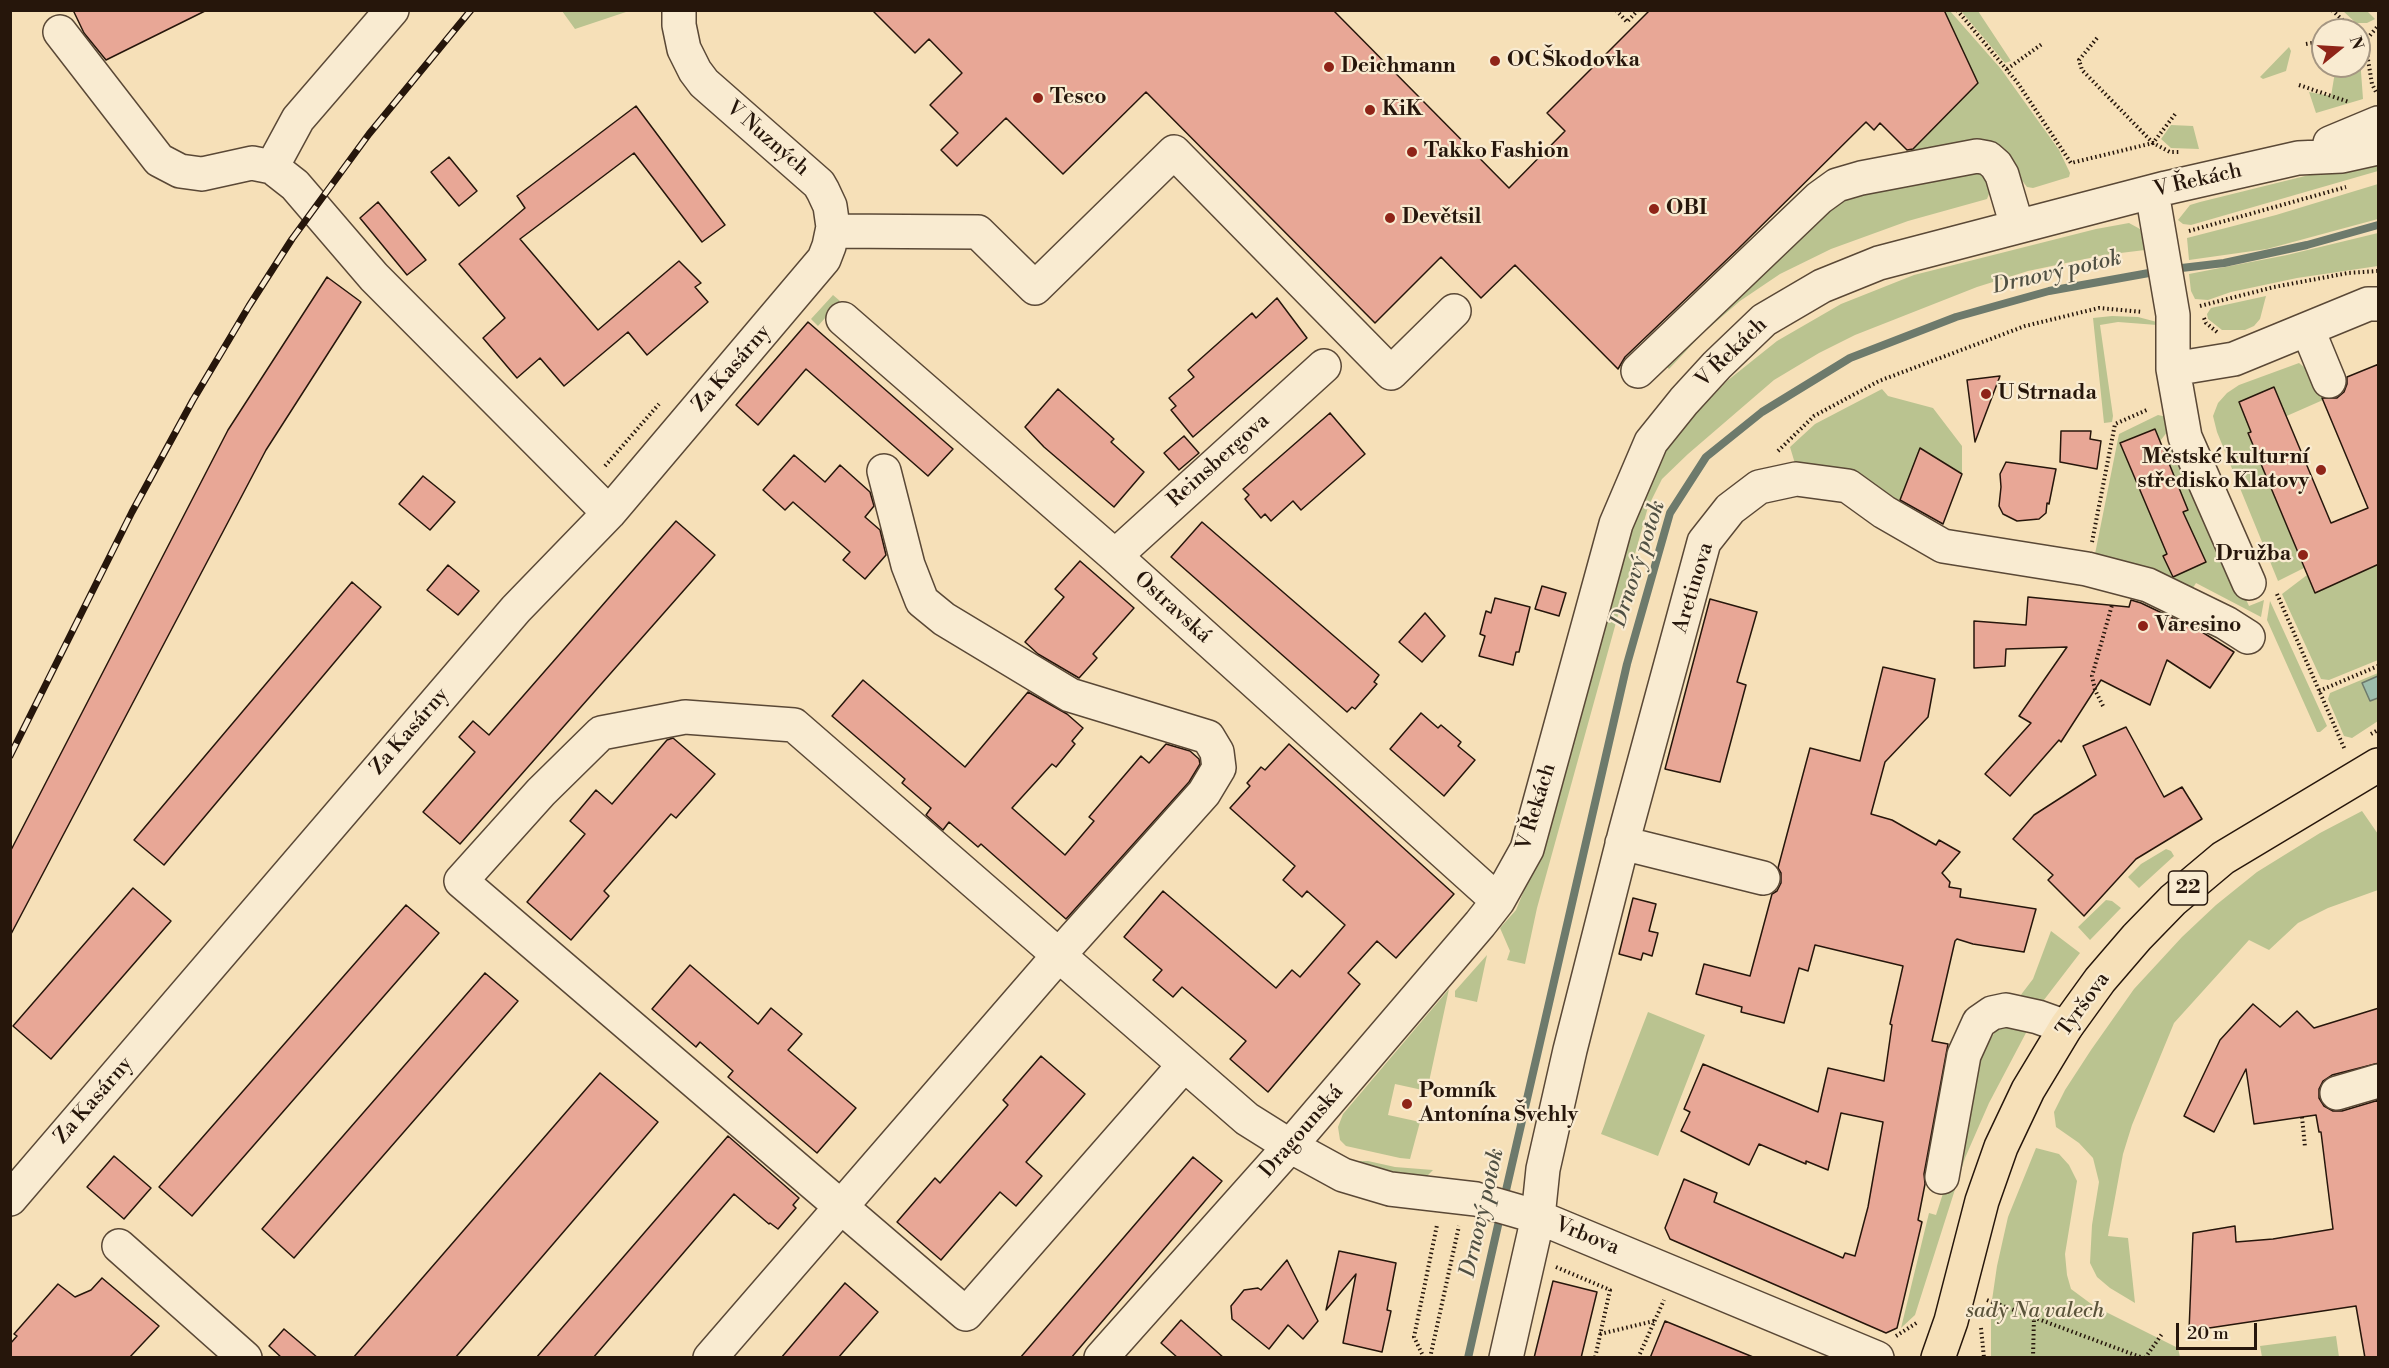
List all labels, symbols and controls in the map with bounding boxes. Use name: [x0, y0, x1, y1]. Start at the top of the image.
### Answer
north arrow: [2311, 18, 2371, 78]
text: N: [2345, 34, 2368, 52]
place label: OC Škodovka: [1507, 48, 1640, 74]
place label: Deichmann: [1341, 54, 1456, 80]
marker: OC Škodovka: [1488, 54, 1502, 68]
marker: Deichmann: [1322, 60, 1336, 74]
place label: Tesco: [1050, 85, 1107, 111]
marker: Tesco: [1031, 91, 1045, 105]
street label: V Nuzných: [720, 96, 814, 182]
place label: KiK: [1382, 97, 1423, 123]
marker: KiK: [1363, 103, 1377, 117]
place label: Takko Fashion: [1424, 139, 1569, 165]
marker: Takko Fashion: [1405, 145, 1419, 159]
street label: V Řekách: [2152, 159, 2244, 203]
place label: OBI: [1666, 196, 1707, 222]
marker: OBI: [1647, 202, 1661, 216]
place label: Devětsil: [1402, 205, 1481, 231]
marker: Devětsil: [1383, 211, 1397, 225]
water label: Drnový potok: [1990, 245, 2124, 301]
street label: V Řekách: [1691, 313, 1773, 393]
street label: Za Kasárny: [687, 320, 777, 418]
place label: U Strnada: [1998, 381, 2097, 407]
marker: U Strnada: [1979, 387, 1993, 401]
street label: Reinsbergova: [1163, 409, 1275, 513]
place label: Městské kulturní středisko Klatovy: [2137, 445, 2309, 495]
marker: Městské kulturní středisko Klatovy: [2314, 463, 2328, 477]
water label: Drnový potok: [1606, 497, 1672, 631]
street label: Aretinova: [1668, 540, 1720, 636]
place label: Družba: [2216, 542, 2291, 568]
marker: Družba: [2296, 548, 2310, 562]
street label: Ostravská: [1128, 567, 1216, 649]
place label: Varesino: [2155, 613, 2241, 639]
marker: Varesino: [2136, 619, 2150, 633]
street label: Za Kasárny: [365, 683, 455, 781]
street label: V Řekách: [1512, 761, 1562, 853]
road number: 22: [2168, 871, 2208, 905]
street label: Tyršova: [2052, 968, 2116, 1042]
street label: Za Kasárny: [49, 1052, 139, 1150]
place label: Pomník Antonína Švehly: [1419, 1079, 1578, 1129]
street label: Dragounská: [1255, 1081, 1349, 1183]
marker: Pomník Antonína Švehly: [1400, 1097, 1414, 1111]
water label: Drnový potok: [1455, 1146, 1511, 1280]
street label: Vrbova: [1551, 1213, 1623, 1261]
park label: sady Na valech: [1966, 1299, 2104, 1325]
scale bar: [2179, 1311, 2260, 1349]
text: 20 m: [2187, 1322, 2229, 1345]

